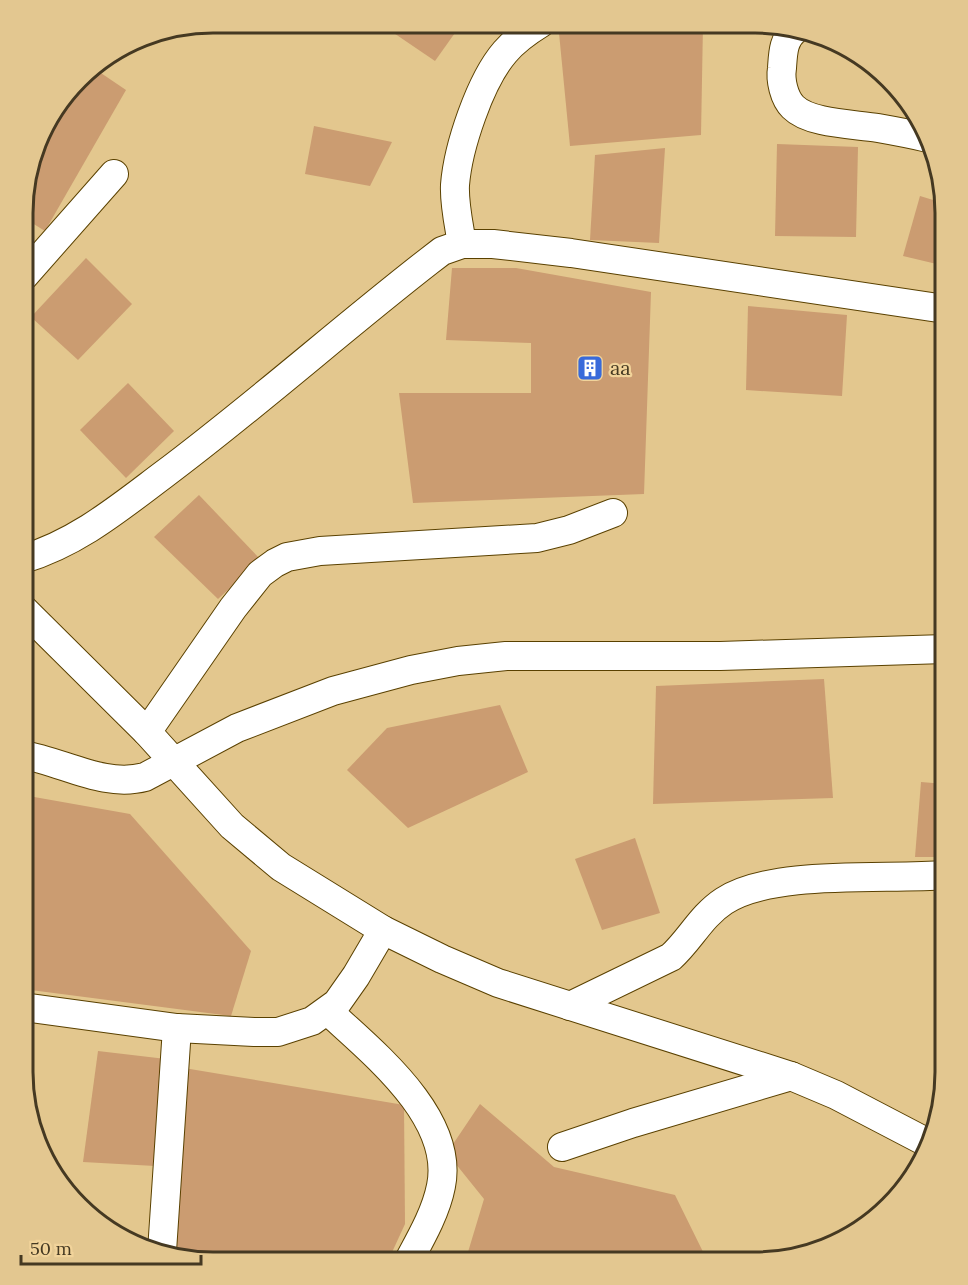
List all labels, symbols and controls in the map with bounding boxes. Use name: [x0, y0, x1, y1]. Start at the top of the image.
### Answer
building icon: aa: [575, 353, 605, 383]
place label: aa: [610, 355, 631, 380]
scale bar: [21, 1228, 201, 1266]
text: 50 m: [30, 1237, 72, 1260]

